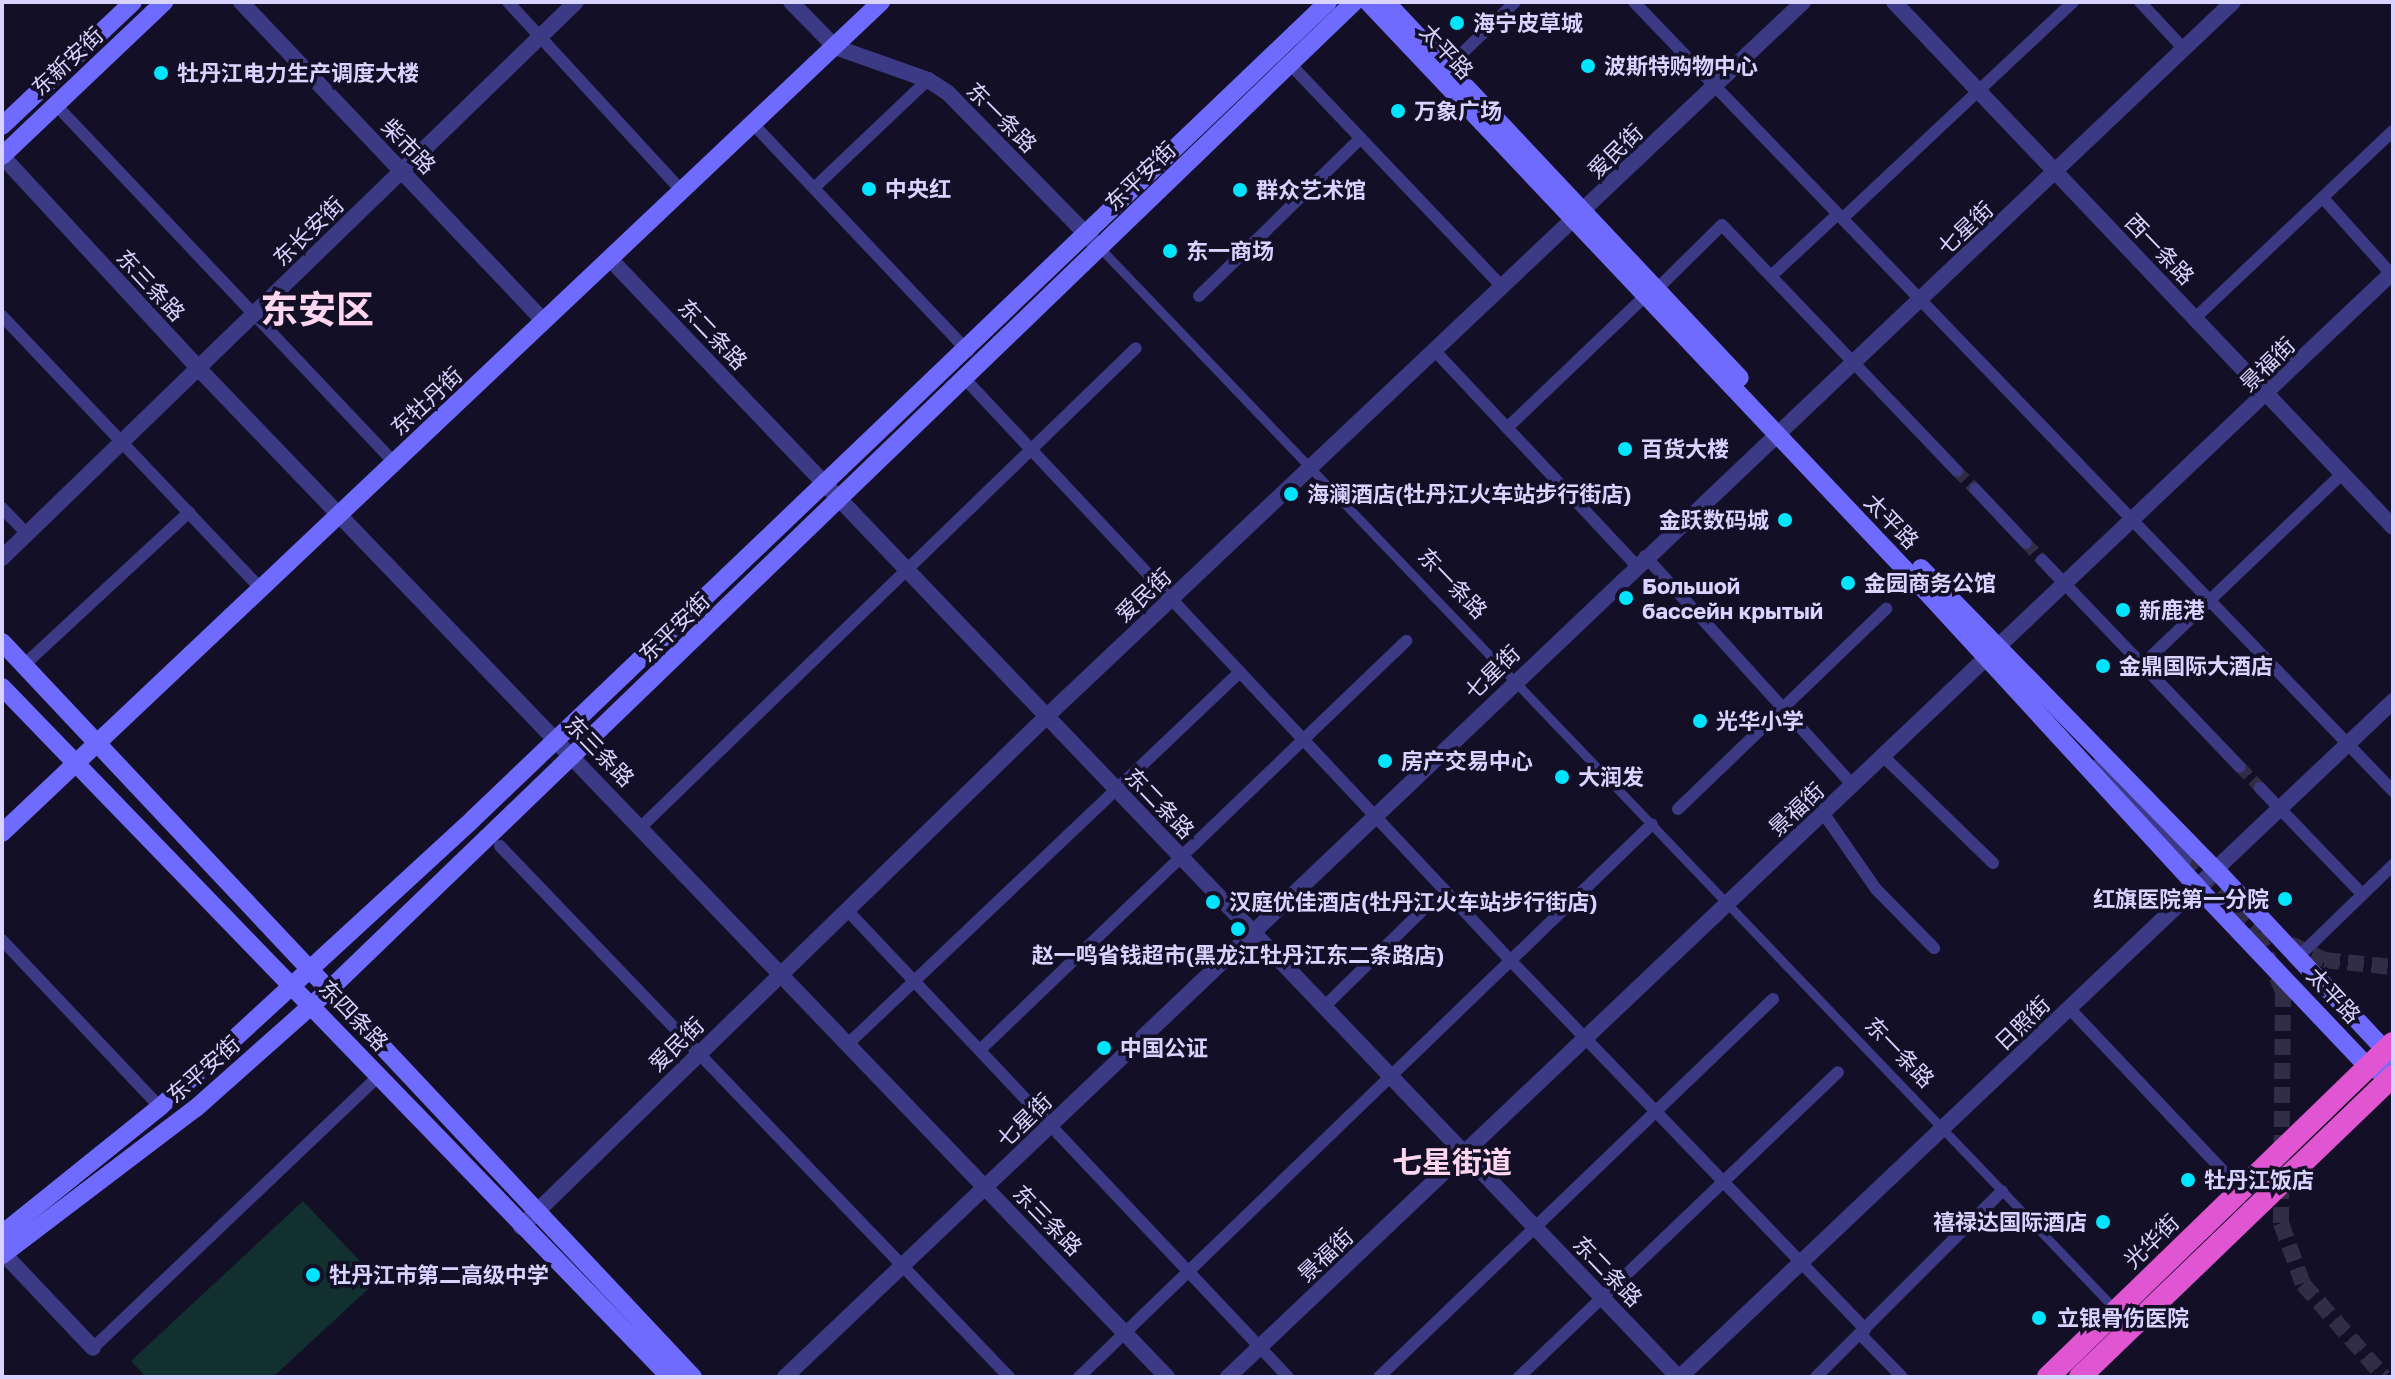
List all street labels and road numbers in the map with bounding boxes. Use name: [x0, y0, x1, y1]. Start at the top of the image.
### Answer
street label: 太平路: [1415, 18, 1479, 84]
street label: 东新安街: [26, 21, 108, 101]
street label: 东一条路: [962, 77, 1042, 157]
street label: 柴市路: [377, 113, 441, 179]
street label: 爱民街: [1582, 119, 1648, 183]
street label: 东平安街: [1099, 136, 1181, 216]
street label: 东长安街: [267, 191, 349, 271]
street label: 七星街: [1932, 196, 1998, 260]
street label: 西一条路: [2120, 208, 2200, 290]
street label: 东三条路: [111, 244, 191, 326]
street label: 东二条路: [673, 293, 753, 375]
street label: 景福街: [2234, 332, 2300, 396]
street label: 东牡丹街: [385, 361, 467, 441]
street label: 太平路: [1860, 488, 1924, 554]
street label: 东一条路: [1413, 542, 1493, 624]
street label: 爱民街: [1110, 563, 1176, 627]
street label: 东平安街: [633, 587, 715, 667]
street label: 七星街: [1459, 640, 1525, 704]
street label: 东三条路: [560, 710, 640, 792]
street label: 东二条路: [1120, 762, 1200, 844]
street label: 景福街: [1763, 777, 1829, 841]
street label: 太平路: [2302, 962, 2366, 1028]
street label: 东四条路: [314, 974, 394, 1056]
street label: 日照街: [1989, 991, 2055, 1055]
street label: 东一条路: [1860, 1011, 1940, 1093]
street label: 爱民街: [643, 1012, 709, 1076]
street label: 东平安街: [161, 1030, 245, 1108]
street label: 七星街: [991, 1088, 1057, 1152]
street label: 东三条路: [1008, 1179, 1088, 1261]
street label: 光华街: [2118, 1209, 2184, 1273]
street label: 景福街: [1292, 1223, 1358, 1287]
street label: 东二条路: [1568, 1230, 1648, 1312]

